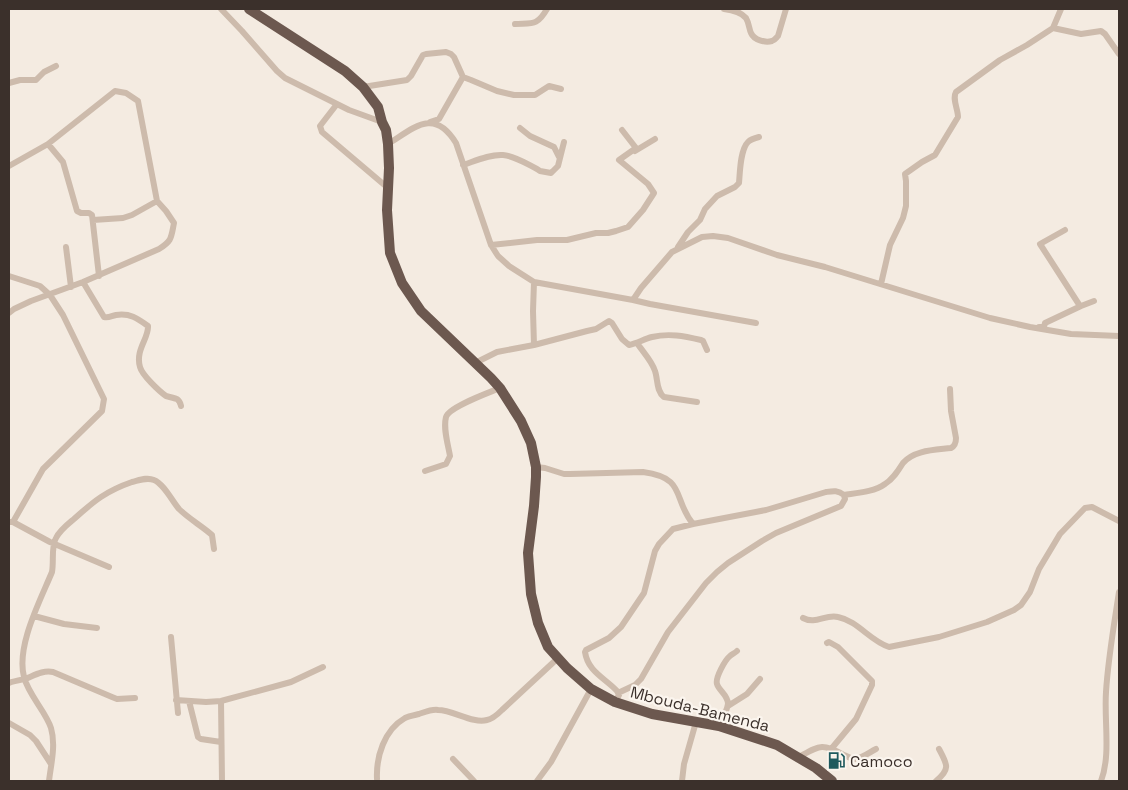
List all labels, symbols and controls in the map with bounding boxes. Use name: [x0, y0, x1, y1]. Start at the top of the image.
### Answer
street label: Mbouda-Bamenda: [628, 682, 772, 736]
fuel station icon: Camoco: [826, 751, 846, 771]
place label: Camoco: [850, 751, 913, 772]

